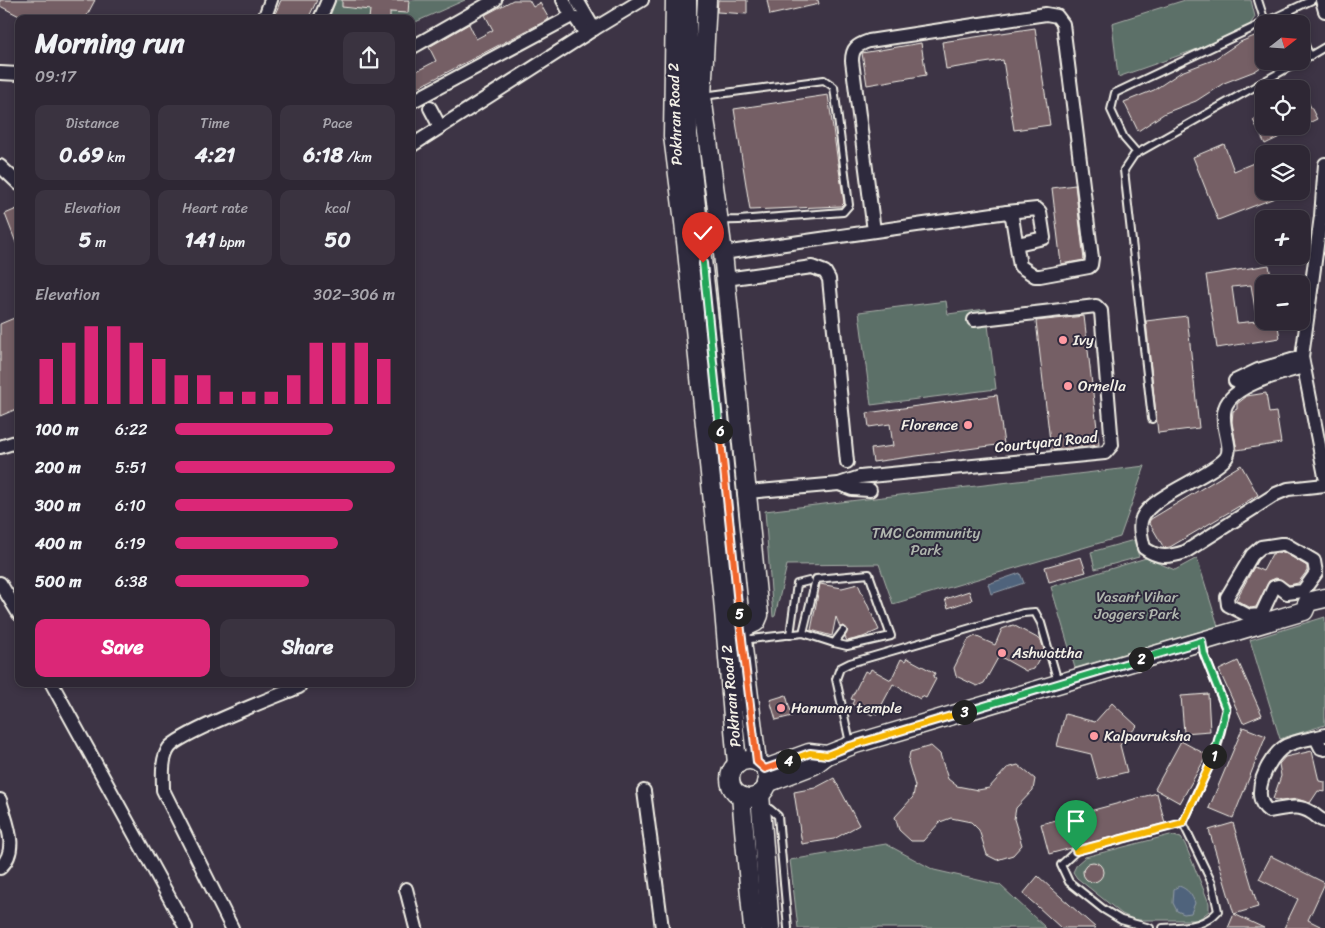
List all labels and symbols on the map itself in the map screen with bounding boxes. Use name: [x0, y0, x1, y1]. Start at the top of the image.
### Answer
north arrow: [1255, 15, 1310, 70]
street label: Pokhran Road 2: [660, 62, 690, 166]
pin: [682, 212, 724, 263]
place label: Ivy: [1072, 327, 1094, 353]
marker: Ivy: [1057, 334, 1069, 346]
place label: Ornella: [1078, 373, 1126, 399]
marker: Ornella: [1062, 380, 1074, 392]
place label: Florence: [901, 412, 958, 438]
pin: 6: [708, 418, 732, 444]
marker: Florence: [962, 419, 974, 431]
street label: Courtyard Road: [993, 424, 1100, 460]
park label: TMC Community Park: [872, 520, 981, 563]
park label: Vasant Vihar Joggers Park: [1093, 584, 1180, 627]
pin: 5: [726, 602, 752, 626]
place label: Ashwattha: [1011, 640, 1083, 666]
street label: Pokhran Road 2: [714, 643, 748, 748]
pin: 2: [1128, 646, 1154, 672]
marker: Ashwattha: [996, 647, 1008, 659]
place label: Hanuman temple: [791, 695, 902, 721]
pin: 3: [952, 700, 976, 724]
marker: Hanuman temple: [775, 702, 787, 714]
place label: Kalpavruksha: [1104, 723, 1192, 749]
marker: Kalpavruksha: [1088, 730, 1100, 742]
pin: 1: [1202, 744, 1226, 768]
pin: 4: [776, 748, 800, 774]
pin: [1055, 800, 1097, 851]

